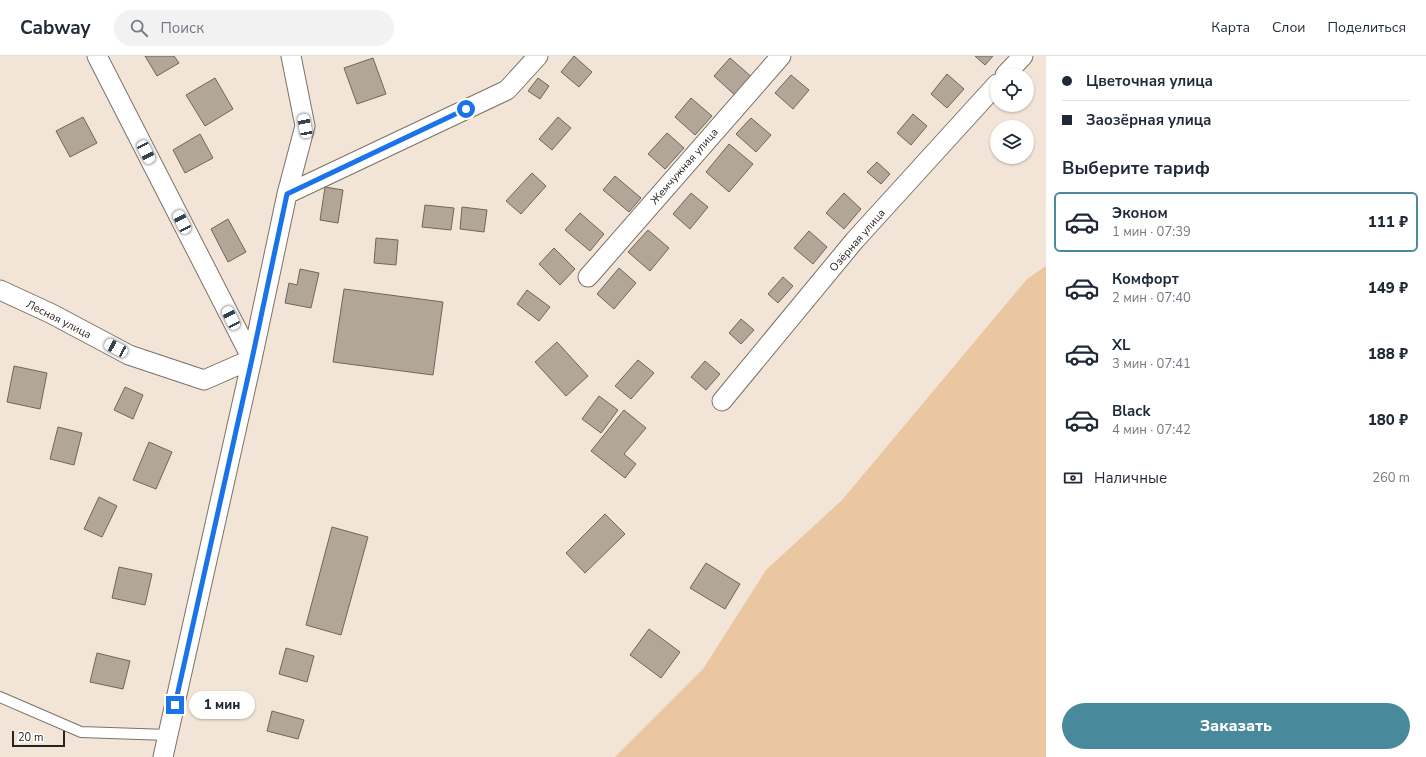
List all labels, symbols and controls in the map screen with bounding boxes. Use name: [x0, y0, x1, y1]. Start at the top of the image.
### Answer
search box: [114, 10, 394, 46]
text: Cabway: [20, 15, 90, 41]
icon: search: [128, 17, 150, 39]
text: Поиск: [160, 18, 204, 38]
text: Карта: [1211, 18, 1250, 37]
text: Слои: [1272, 18, 1306, 37]
text: Поделиться: [1328, 18, 1406, 37]
map controls: [990, 68, 1034, 164]
button: locate: [990, 68, 1034, 112]
text: Цветочная улица: [1086, 71, 1213, 91]
route start: [457, 100, 475, 118]
text: Заозёрная улица: [1086, 110, 1212, 130]
car: [297, 113, 313, 139]
button: layers: [990, 120, 1034, 164]
street label: Жемчужная улица: [647, 125, 722, 208]
car: [135, 139, 157, 165]
text: Выберите тариф: [1062, 156, 1210, 180]
text: Эконом: [1112, 203, 1168, 223]
icon: car: [1064, 204, 1100, 240]
street label: Озёрная улица: [826, 206, 889, 275]
car: [171, 209, 193, 235]
text: 111 ₽: [1368, 212, 1408, 232]
text: 1 мин · 07:39: [1112, 223, 1191, 241]
text: Комфорт: [1112, 269, 1179, 289]
icon: car: [1064, 270, 1100, 306]
text: 149 ₽: [1368, 278, 1408, 298]
text: 2 мин · 07:40: [1112, 289, 1191, 307]
street label: Лесная улица: [24, 297, 94, 342]
car: [220, 305, 242, 331]
text: XL: [1112, 335, 1131, 355]
icon: car: [1064, 336, 1100, 372]
car: [103, 337, 129, 359]
text: 188 ₽: [1368, 344, 1408, 364]
text: 3 мин · 07:41: [1112, 355, 1191, 373]
text: Black: [1112, 401, 1150, 421]
icon: car: [1064, 402, 1100, 438]
text: 180 ₽: [1368, 410, 1408, 430]
text: 4 мин · 07:42: [1112, 421, 1191, 439]
icon: cash: [1062, 467, 1084, 489]
text: Наличные: [1094, 468, 1167, 488]
text: 260 m: [1372, 469, 1410, 487]
callout: 1 мин: [189, 691, 255, 719]
route end: [166, 696, 184, 714]
text: 1 мин: [204, 696, 240, 714]
button: Заказать: [1062, 703, 1410, 749]
scale bar: [12, 729, 65, 748]
text: 20 m: [18, 730, 43, 745]

